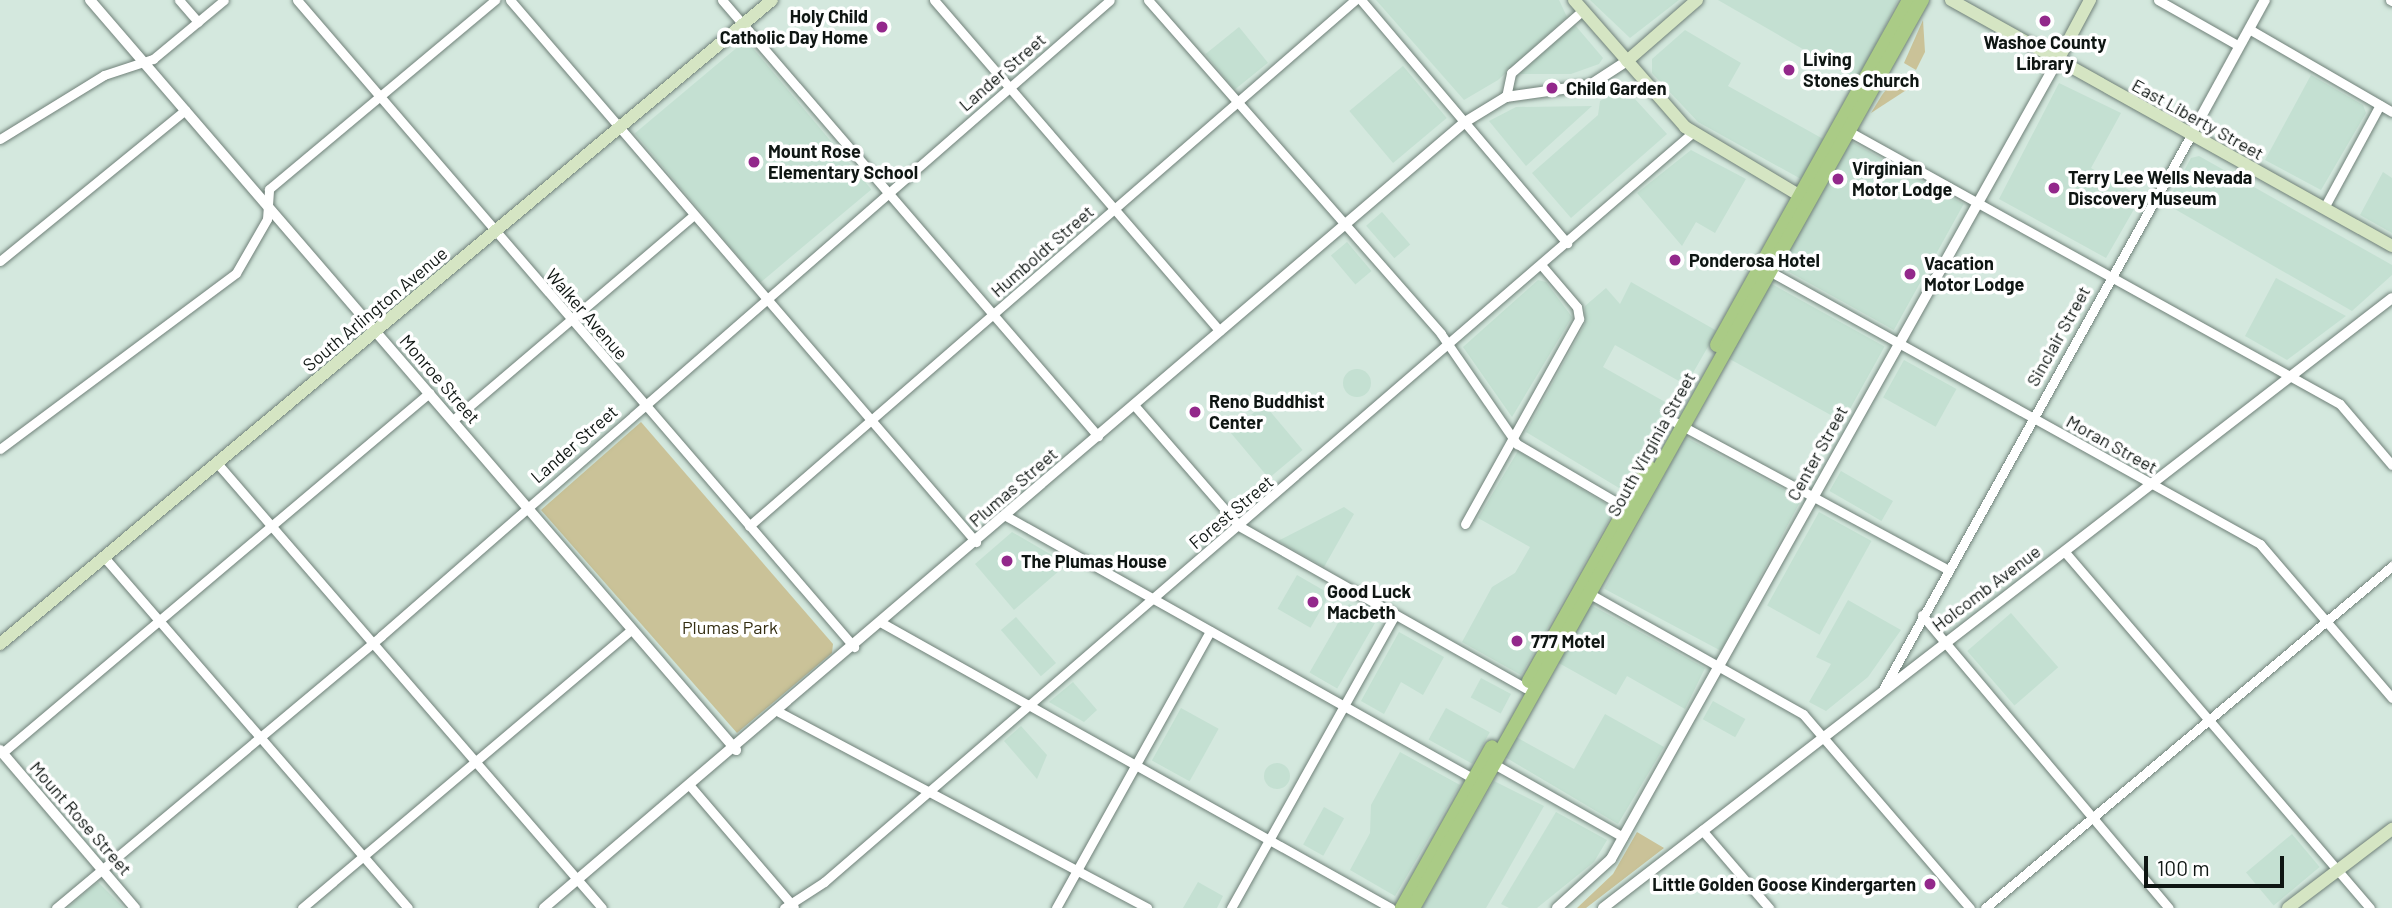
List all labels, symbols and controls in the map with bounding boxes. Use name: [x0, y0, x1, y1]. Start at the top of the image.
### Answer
place label: Holy Child Catholic Day Home: [720, 6, 868, 48]
marker: Washoe County Library: [2037, 13, 2053, 29]
marker: Holy Child Catholic Day Home: [874, 19, 890, 35]
street label: Lander Street: [954, 29, 1050, 115]
place label: Washoe County Library: [1983, 32, 2107, 74]
place label: Living Stones Church: [1803, 49, 1919, 92]
marker: Living Stones Church: [1781, 62, 1797, 78]
street label: East Liberty Street: [2128, 74, 2268, 164]
place label: Child Garden: [1566, 77, 1667, 99]
marker: Child Garden: [1544, 80, 1560, 96]
place label: Mount Rose Elementary School: [768, 141, 918, 184]
marker: Mount Rose Elementary School: [746, 154, 762, 170]
place label: Virginian Motor Lodge: [1852, 158, 1952, 200]
place label: Terry Lee Wells Nevada Discovery Museum: [2068, 167, 2252, 210]
marker: Virginian Motor Lodge: [1830, 171, 1846, 187]
marker: Terry Lee Wells Nevada Discovery Museum: [2046, 180, 2062, 196]
street label: Humboldt Street: [986, 201, 1098, 301]
street label: South Arlington Avenue: [298, 242, 452, 376]
place label: Ponderosa Hotel: [1689, 249, 1820, 271]
marker: Ponderosa Hotel: [1667, 252, 1683, 268]
place label: Vacation Motor Lodge: [1924, 253, 2024, 296]
street label: Walker Avenue: [541, 264, 633, 364]
marker: Vacation Motor Lodge: [1902, 266, 1918, 282]
street label: Sinclair Street: [2022, 282, 2094, 390]
street label: Monroe Street: [395, 330, 485, 428]
street label: South Virginia Street: [1602, 368, 1700, 520]
place label: Reno Buddhist Center: [1209, 391, 1325, 434]
street label: Lander Street: [526, 401, 622, 487]
street label: Center Street: [1782, 402, 1852, 504]
marker: Reno Buddhist Center: [1187, 404, 1203, 420]
street label: Moran Street: [2063, 410, 2161, 478]
street label: Plumas Street: [964, 443, 1062, 531]
street label: Forest Street: [1185, 471, 1277, 553]
street label: Holcomb Avenue: [1927, 540, 2045, 636]
place label: The Plumas House: [1021, 550, 1167, 572]
marker: The Plumas House: [999, 553, 1015, 569]
place label: Good Luck Macbeth: [1327, 581, 1411, 624]
marker: Good Luck Macbeth: [1305, 594, 1321, 610]
park label: Plumas Park: [682, 616, 778, 638]
place label: 777 Motel: [1531, 630, 1605, 652]
marker: 777 Motel: [1509, 633, 1525, 649]
street label: Mount Rose Street: [26, 757, 136, 879]
scale bar: [2147, 842, 2287, 886]
text: 100 m: [2157, 855, 2210, 880]
place label: Little Golden Goose Kindergarten: [1652, 873, 1916, 895]
marker: Little Golden Goose Kindergarten: [1922, 876, 1938, 892]

